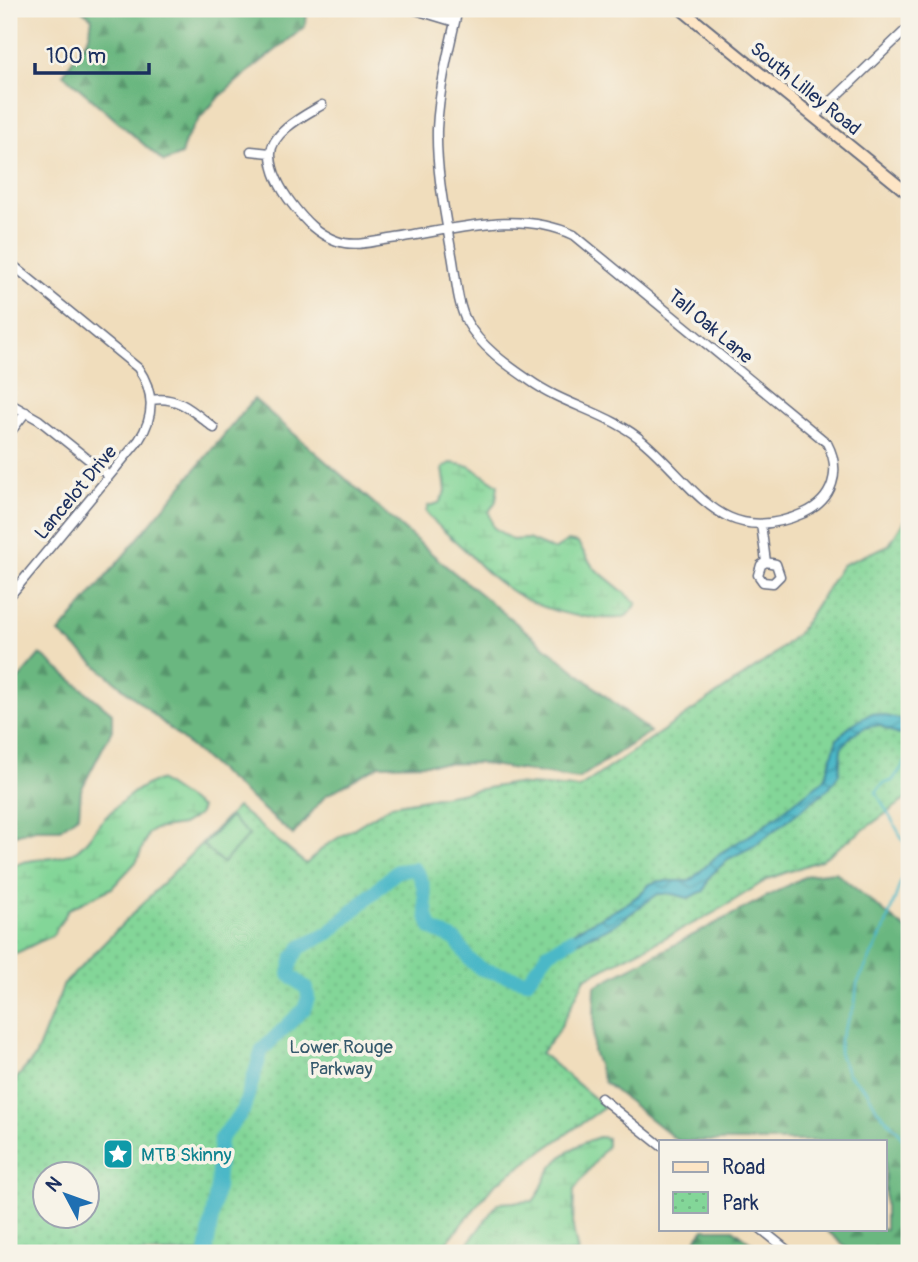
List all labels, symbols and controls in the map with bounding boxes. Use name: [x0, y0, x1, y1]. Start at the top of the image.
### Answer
scale bar: [35, 32, 149, 76]
street label: South Lilley Road: [745, 37, 866, 141]
text: 100 m: [46, 43, 106, 70]
street label: Tall Oak Lane: [663, 284, 758, 370]
street label: Lancelot Drive: [29, 440, 123, 545]
park label: Lower Rouge Parkway: [289, 1035, 393, 1081]
place icon: MTB Skinny: [101, 1137, 135, 1171]
legend: [659, 1140, 886, 1230]
place label: MTB Skinny: [141, 1143, 232, 1167]
text: Road: [722, 1154, 766, 1181]
north arrow: [32, 1160, 102, 1230]
text: N: [41, 1172, 67, 1197]
text: Park: [722, 1190, 759, 1217]

